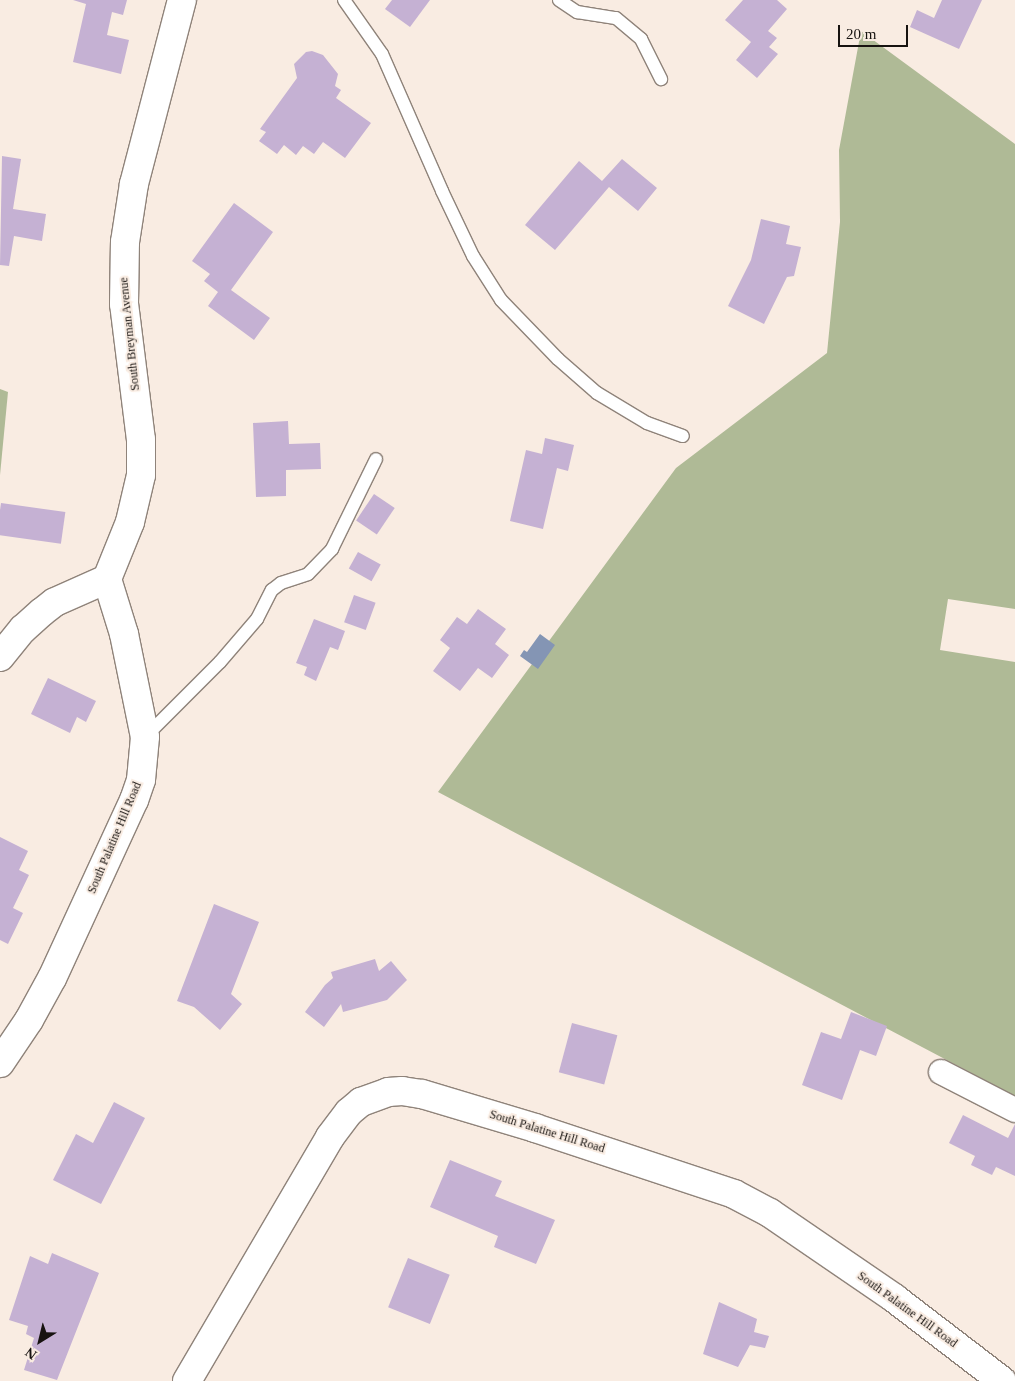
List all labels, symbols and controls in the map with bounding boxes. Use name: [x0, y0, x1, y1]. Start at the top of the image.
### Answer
scale bar: [840, 15, 910, 47]
text: 20 m: [846, 26, 876, 42]
street label: South Breyman Avenue: [117, 276, 143, 392]
street label: South Palatine Hill Road: [85, 780, 145, 896]
street label: South Palatine Hill Road: [488, 1108, 606, 1156]
street label: South Palatine Hill Road: [854, 1269, 960, 1351]
north arrow: [15, 1316, 65, 1366]
text: N: [22, 1344, 39, 1363]

